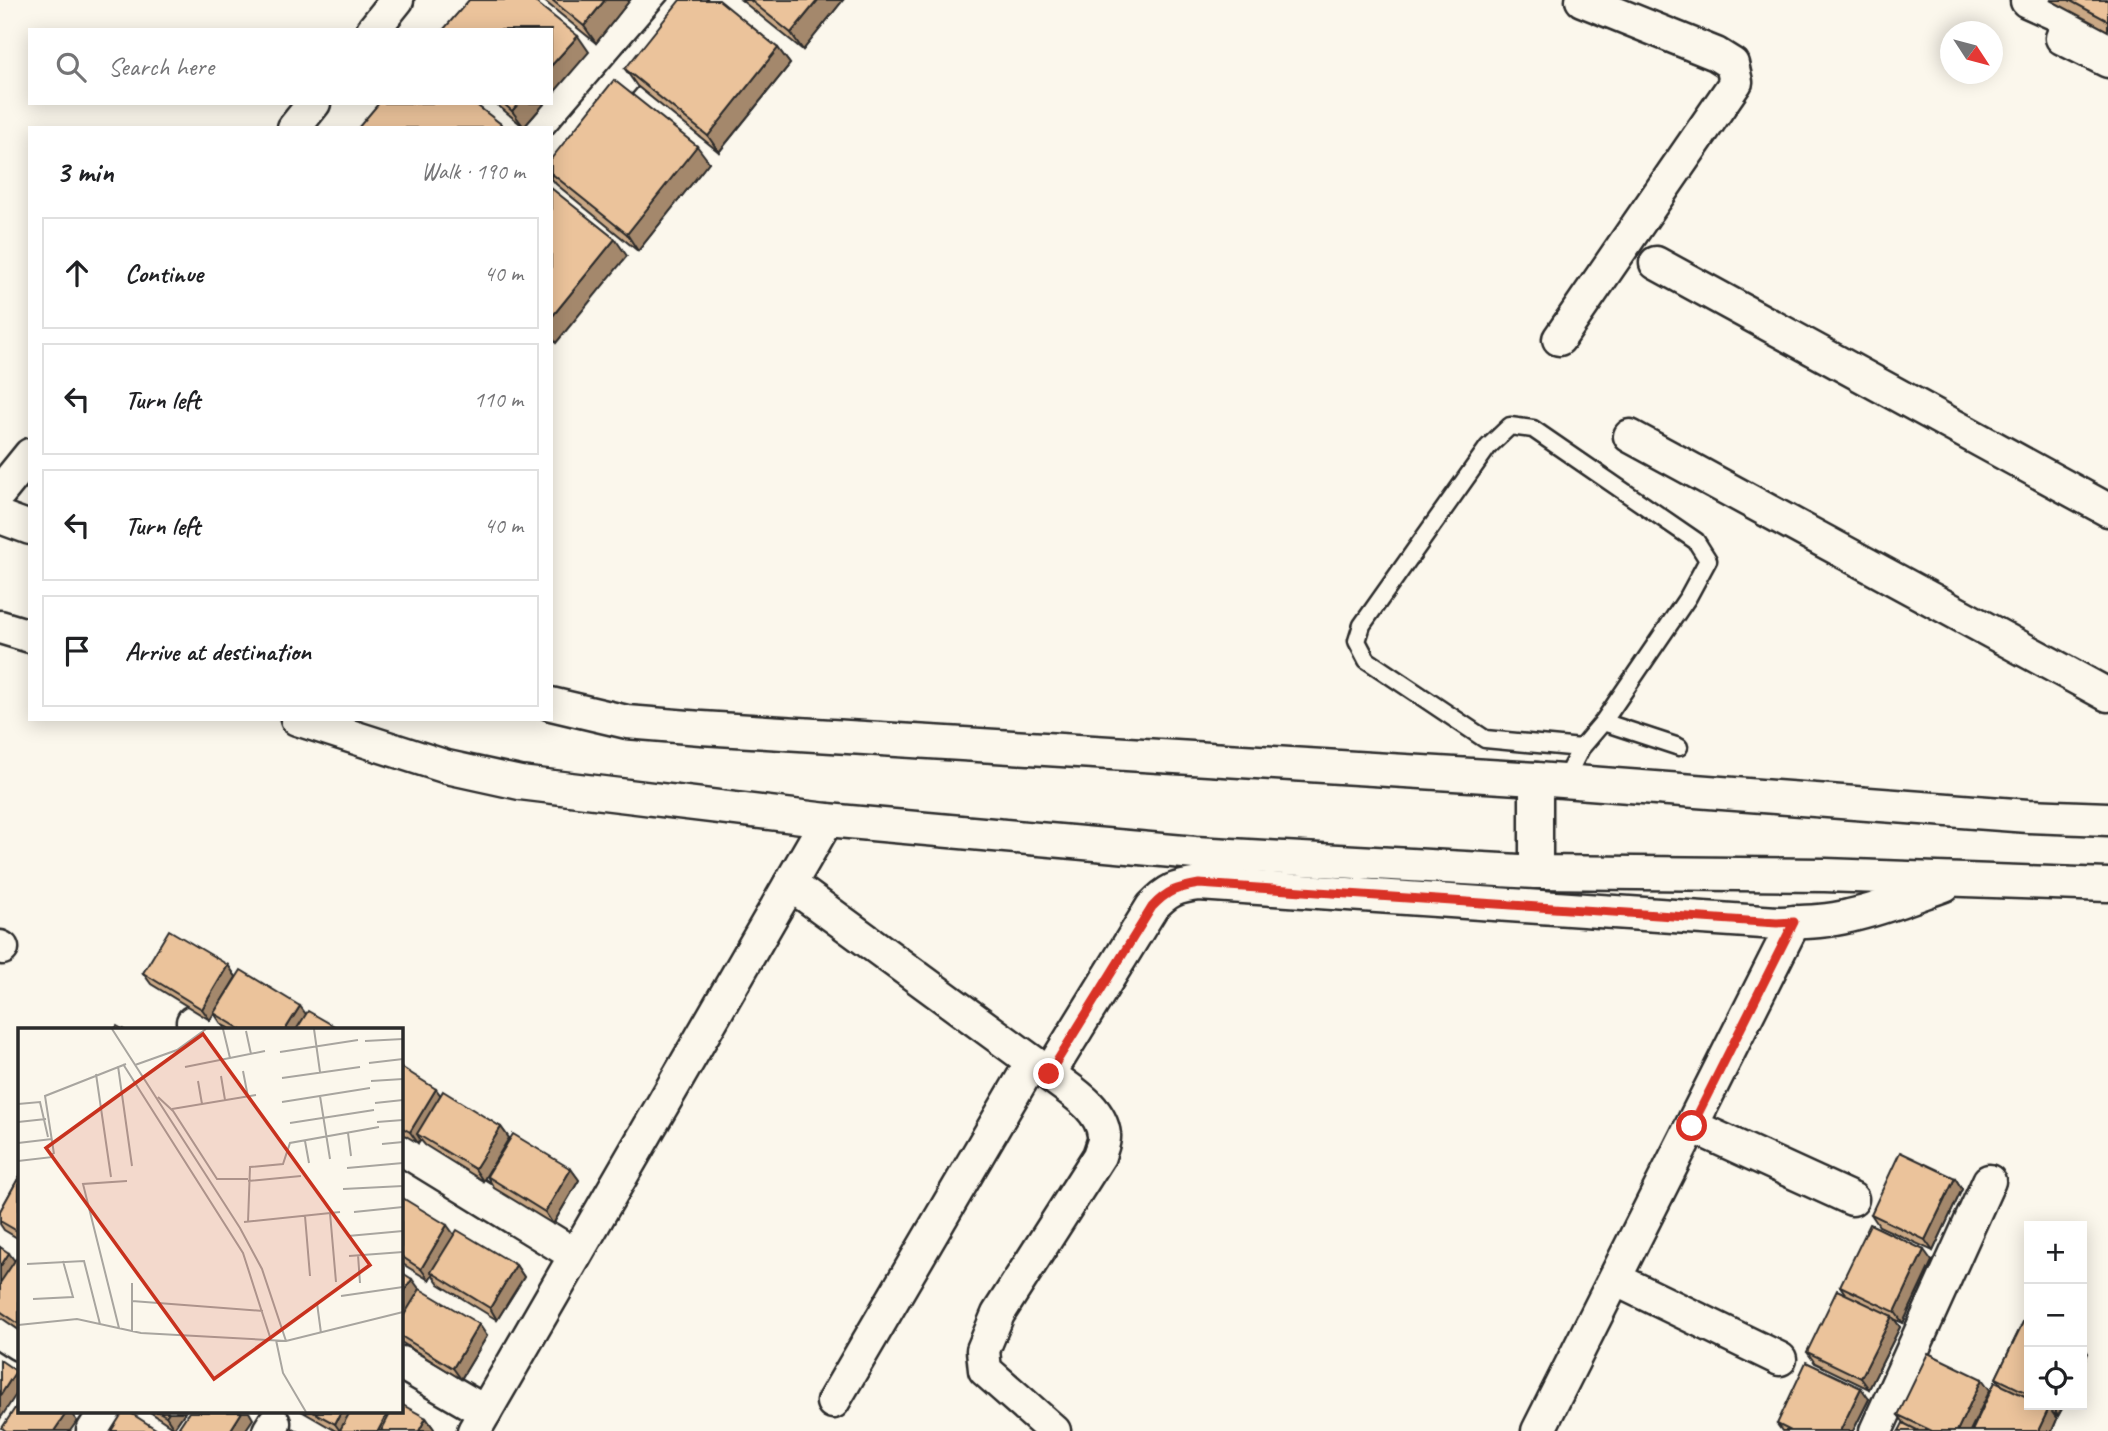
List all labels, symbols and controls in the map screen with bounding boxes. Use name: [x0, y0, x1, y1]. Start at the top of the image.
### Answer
north arrow: [1940, 21, 2003, 84]
search box: [28, 28, 553, 105]
icon: search: [52, 48, 90, 86]
text: Search here: [108, 50, 214, 83]
text: 3 min: [56, 153, 113, 191]
text: Walk · 190 m: [421, 157, 525, 186]
icon: ahead: [58, 254, 96, 292]
text: Continue: [125, 257, 203, 290]
text: 40 m: [484, 259, 523, 288]
icon: left: [58, 380, 96, 418]
text: Turn left: [125, 383, 200, 416]
text: 110 m: [474, 385, 523, 414]
icon: left: [58, 506, 96, 544]
text: Turn left: [125, 509, 200, 542]
text: 40 m: [484, 511, 523, 540]
icon: arrive: [58, 632, 96, 670]
text: Arrive at destination: [125, 635, 311, 668]
inset map: [18, 1028, 402, 1414]
route end: [1033, 1058, 1064, 1089]
route start: [1676, 1110, 1707, 1141]
map controls: [2024, 1221, 2087, 1410]
button: +: [2024, 1221, 2087, 1284]
button: −: [2024, 1284, 2087, 1347]
button: locate: [2024, 1347, 2087, 1410]

